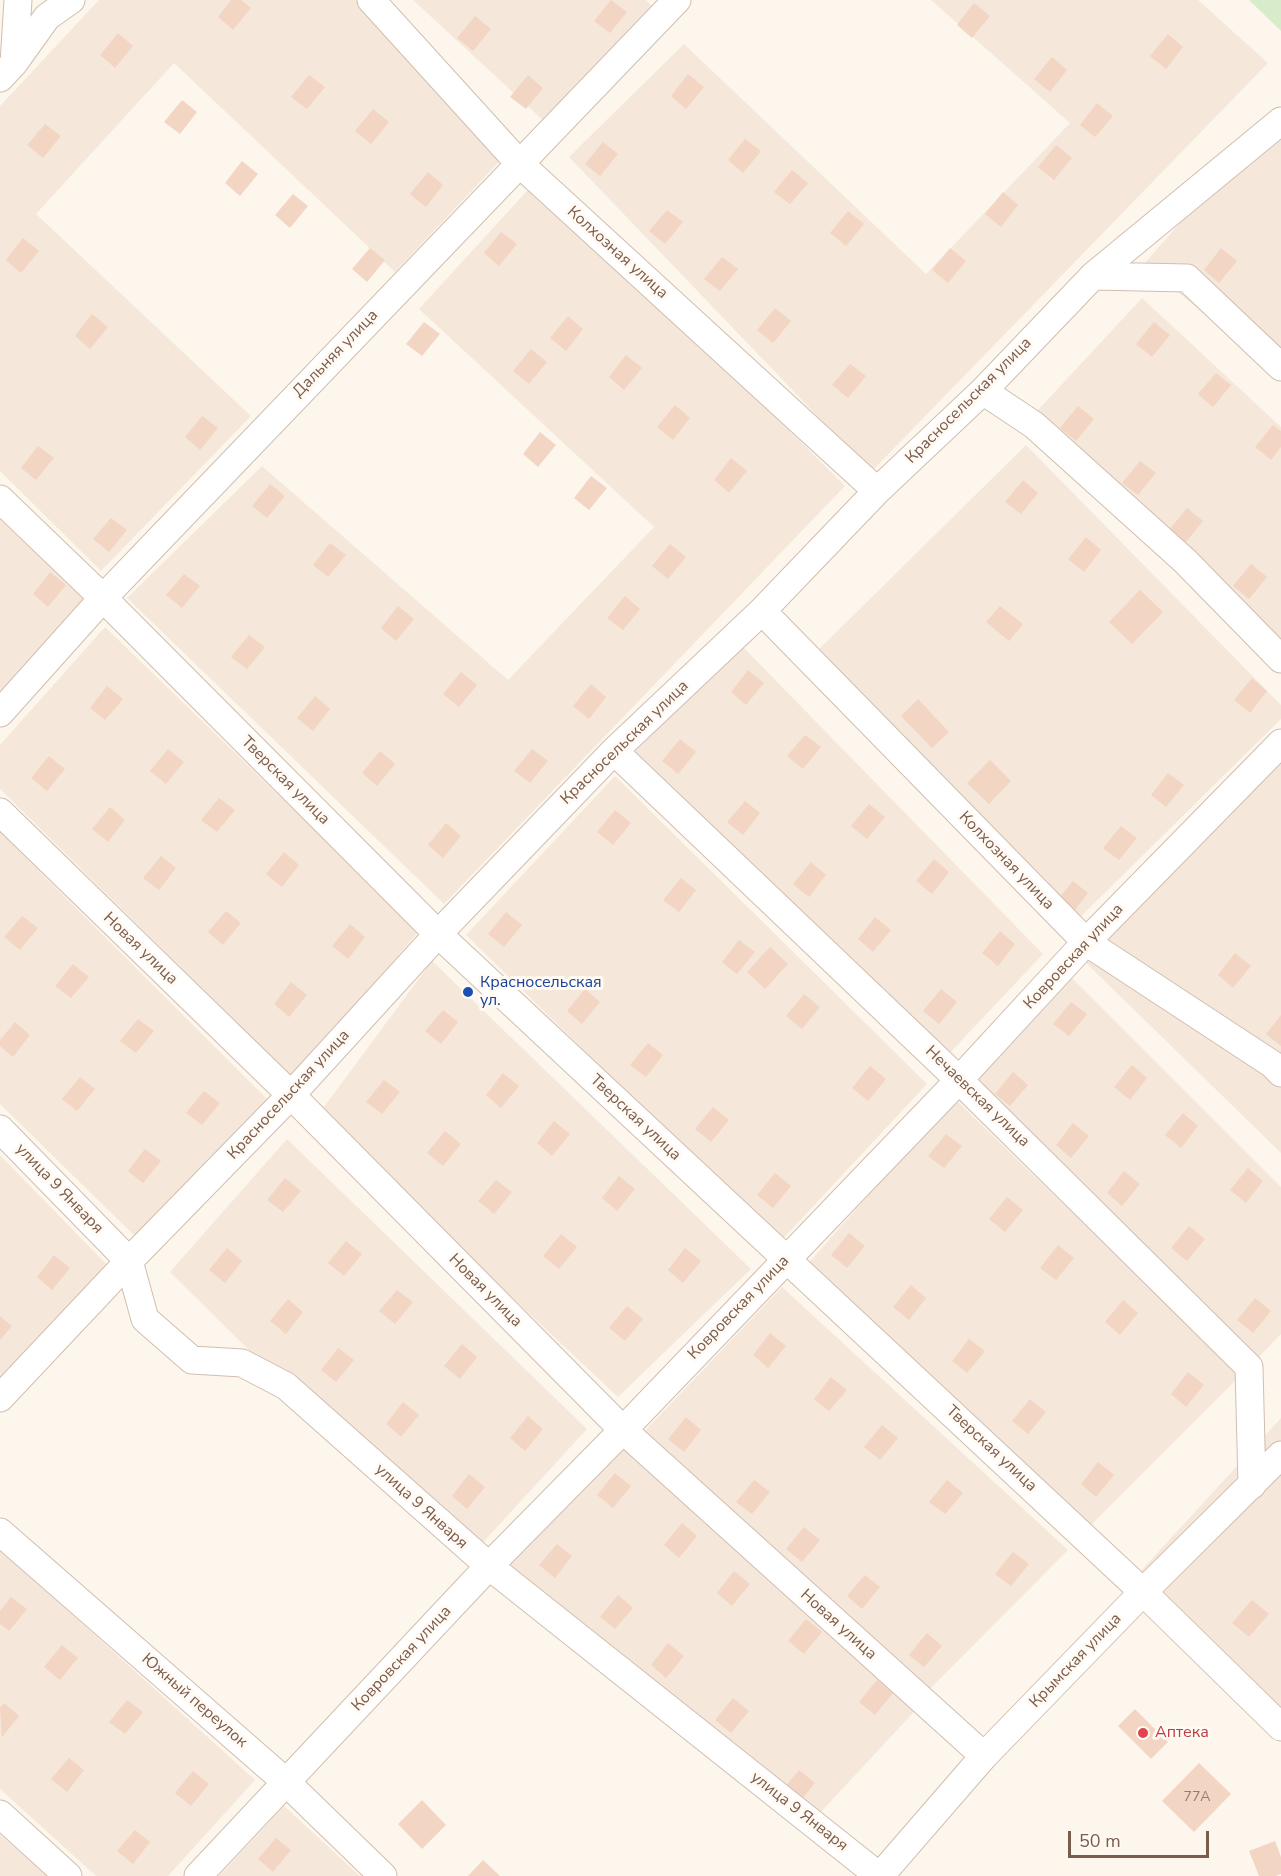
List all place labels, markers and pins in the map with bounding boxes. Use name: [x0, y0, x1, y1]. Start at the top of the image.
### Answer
place label: Красносельская ул.: [480, 973, 602, 1011]
marker: Красносельская ул.: [461, 985, 475, 999]
place label: Аптека: [1155, 1723, 1209, 1743]
marker: Аптека: [1136, 1726, 1150, 1740]

